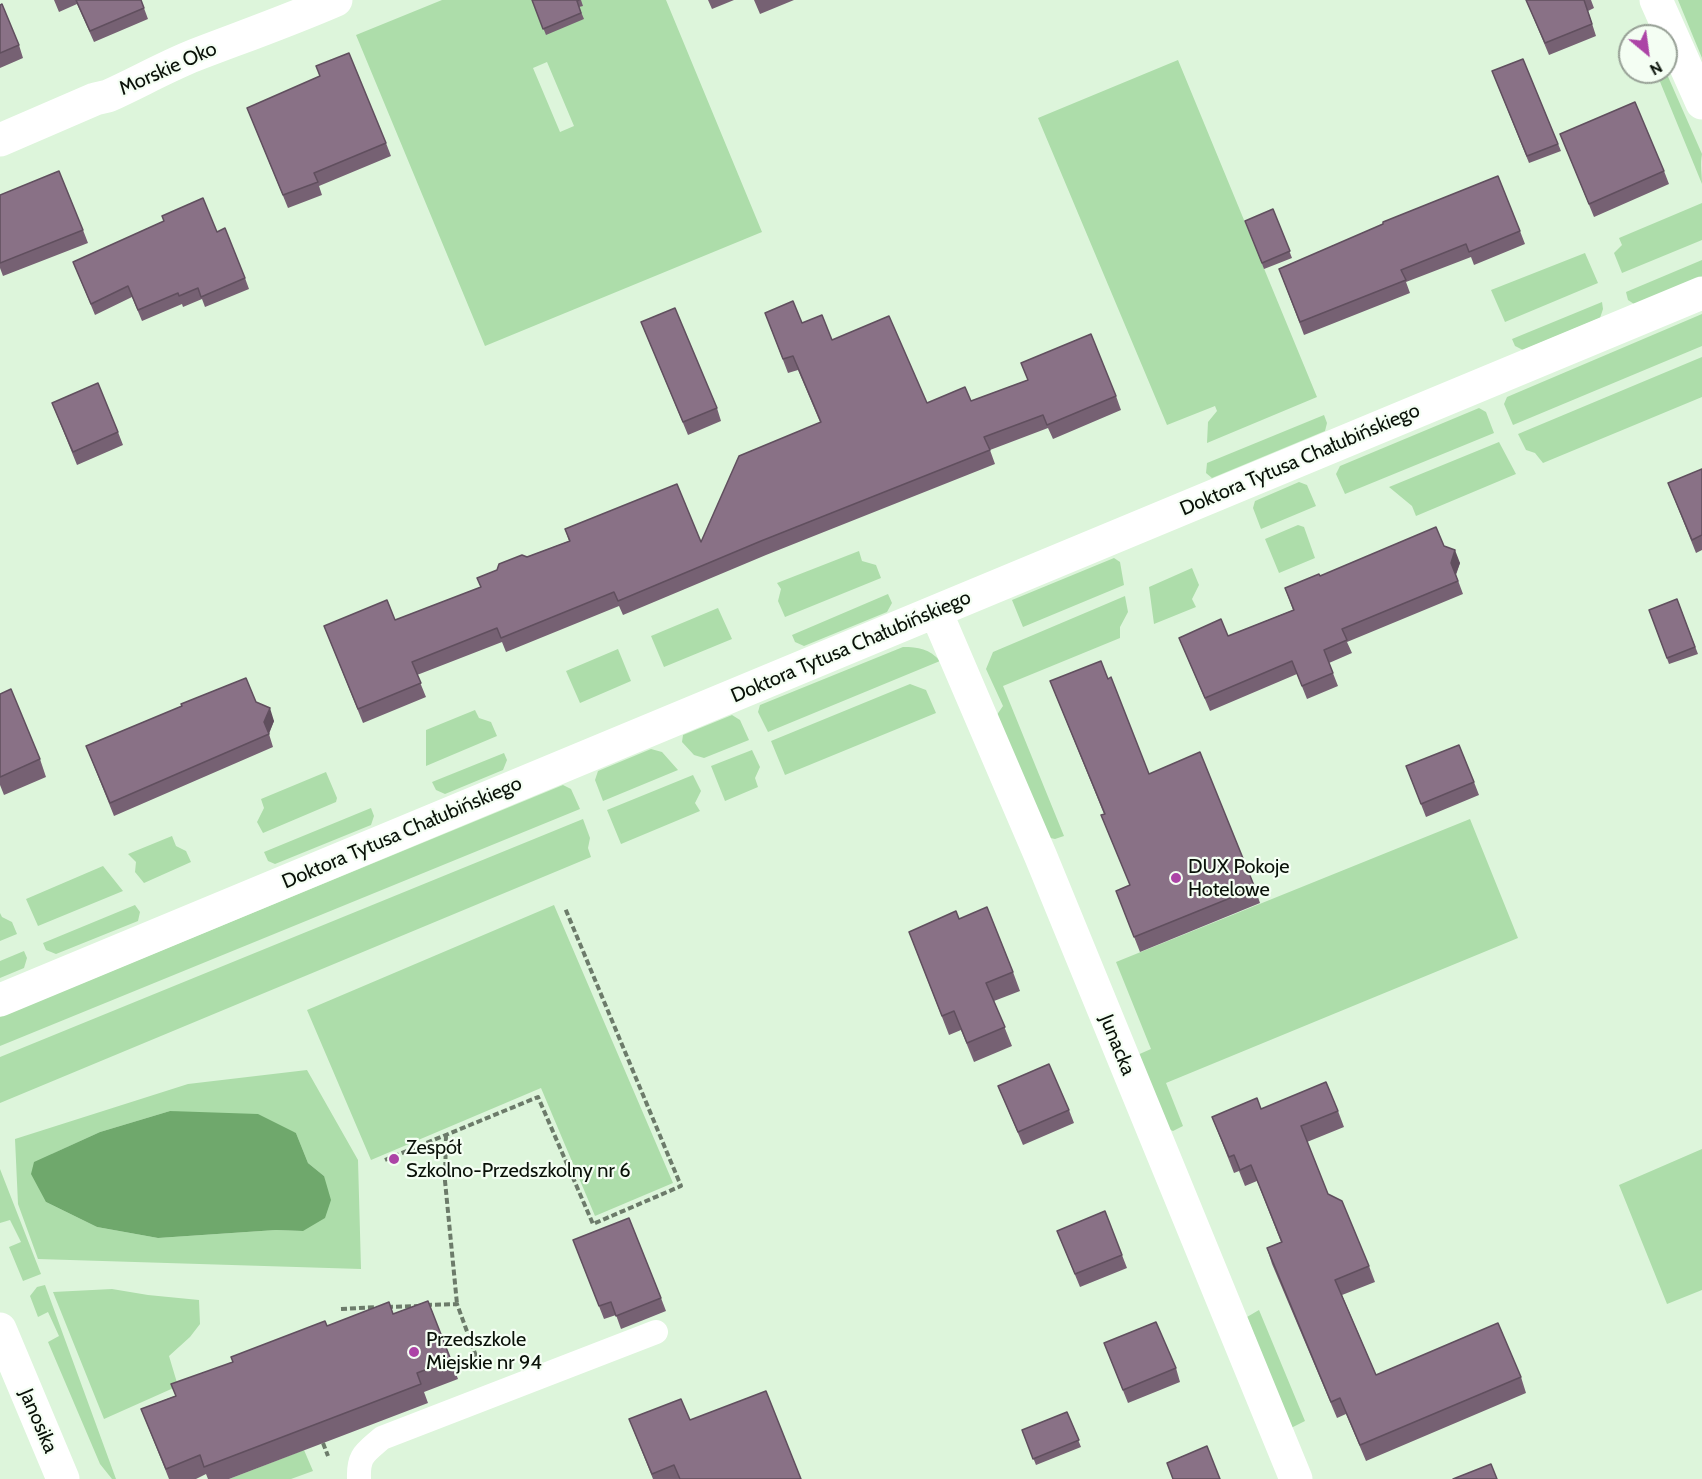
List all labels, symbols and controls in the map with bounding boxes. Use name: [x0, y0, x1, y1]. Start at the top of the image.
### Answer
north arrow: [1618, 24, 1678, 84]
street label: Morskie Oko: [115, 37, 221, 101]
text: N: [1646, 57, 1666, 79]
street label: Doktora Tytusa Chałubińskiego: [1177, 399, 1423, 521]
street label: Doktora Tytusa Chałubińskiego: [728, 586, 974, 708]
street label: Doktora Tytusa Chałubińskiego: [279, 772, 525, 894]
place label: DUX Pokoje Hotelowe: [1188, 855, 1290, 902]
marker: DUX Pokoje Hotelowe: [1169, 871, 1183, 885]
street label: Junacka: [1094, 1011, 1140, 1079]
place label: Zespół Szkolno-Przedszkolny nr 6: [406, 1136, 631, 1183]
marker: Zespół Szkolno-Przedszkolny nr 6: [387, 1152, 401, 1166]
place label: Przedszkole Miejskie nr 94: [426, 1328, 542, 1375]
marker: Przedszkole Miejskie nr 94: [407, 1345, 421, 1359]
street label: Janosika: [14, 1385, 62, 1457]

